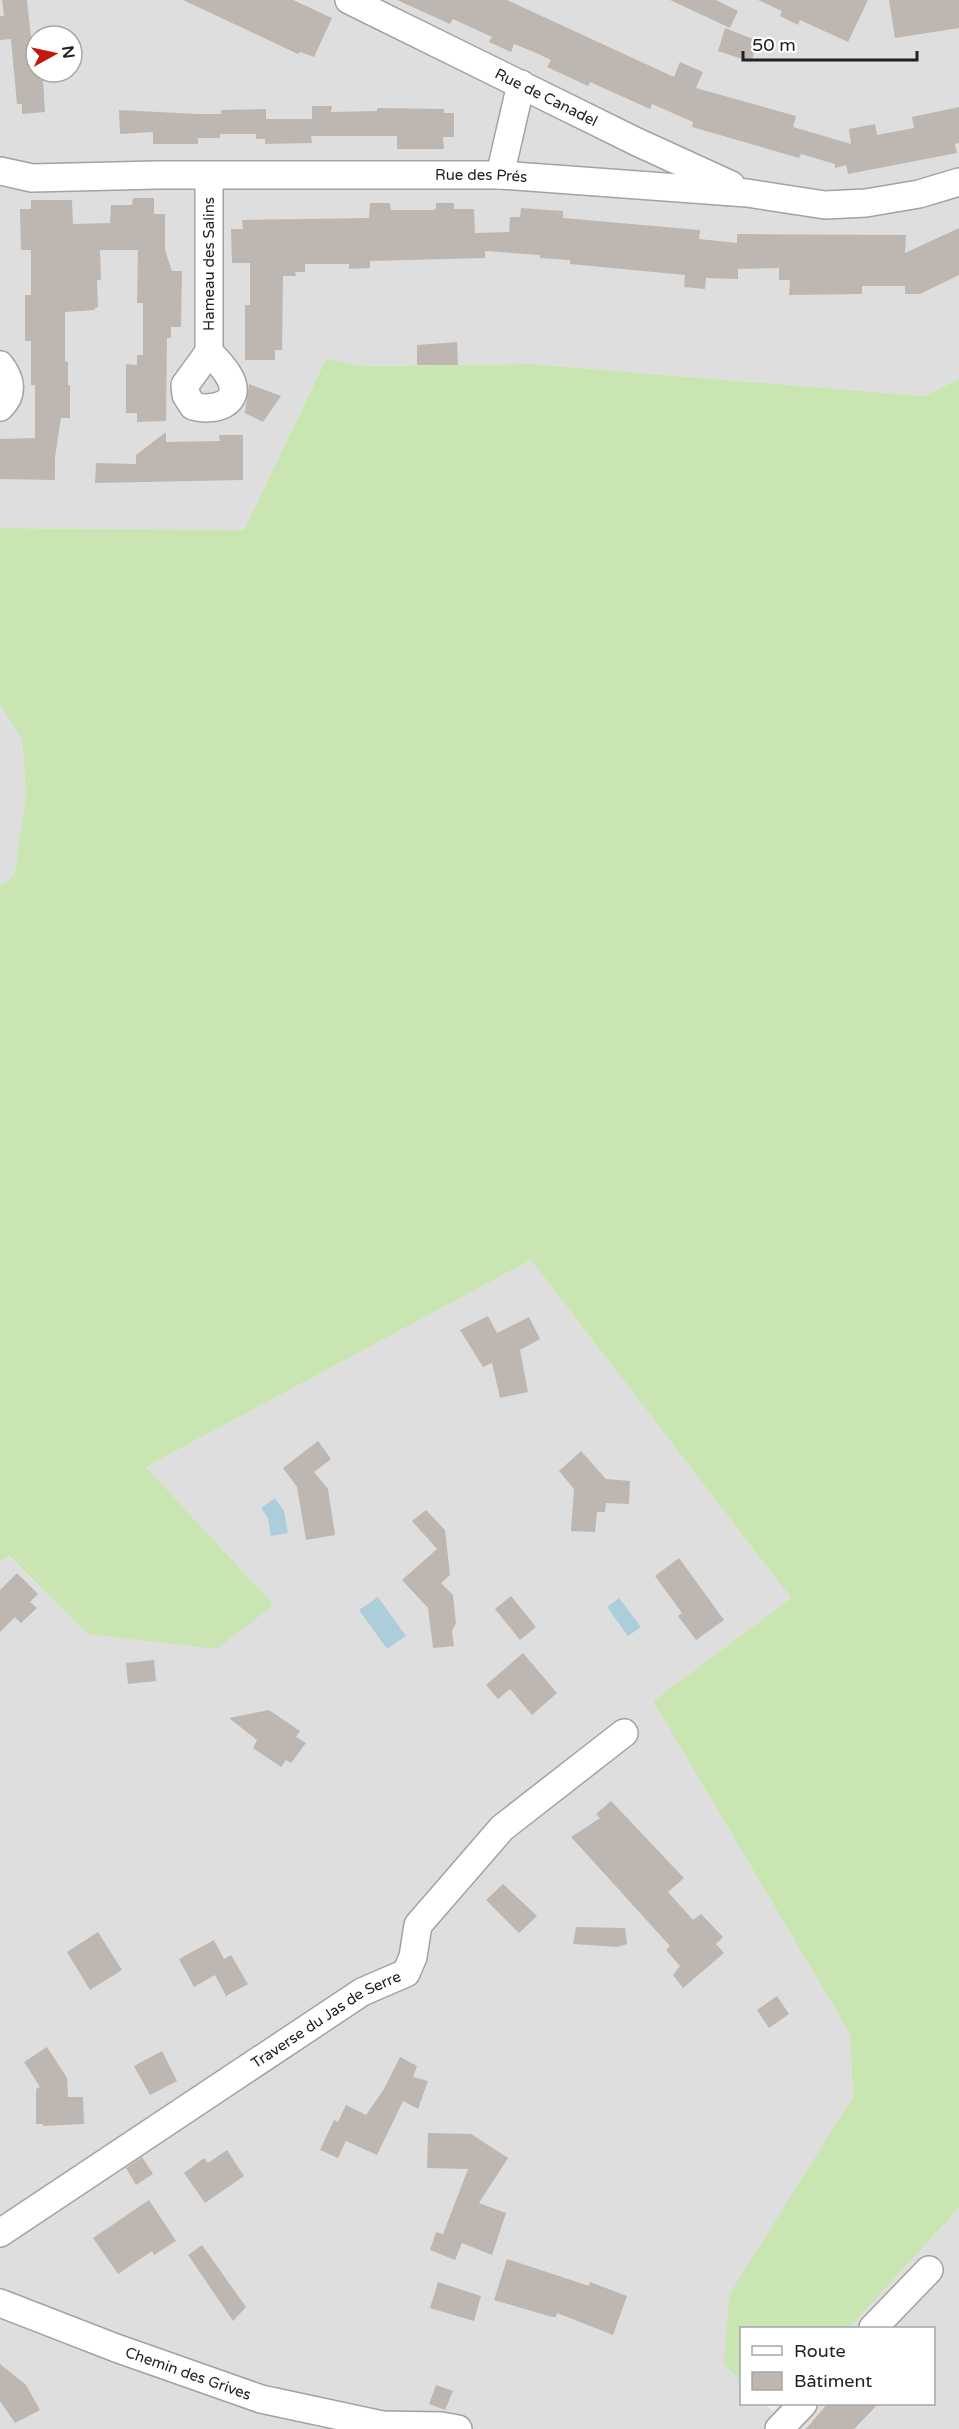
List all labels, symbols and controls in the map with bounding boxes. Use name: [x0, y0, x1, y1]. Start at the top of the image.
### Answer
north arrow: [24, 24, 84, 84]
scale bar: [743, 24, 917, 62]
text: 50 m: [752, 34, 796, 56]
text: N: [57, 44, 79, 60]
street label: Rue de Canadel: [492, 64, 601, 130]
street label: Rue des Prés: [435, 166, 528, 186]
street label: Hameau des Salins: [200, 197, 218, 331]
street label: Traverse du Jas de Serre: [248, 1967, 404, 2072]
legend: [740, 2327, 935, 2405]
text: Route: [794, 2340, 846, 2362]
street label: Chemin des Grives: [123, 2343, 254, 2404]
text: Bâtiment: [794, 2370, 872, 2392]

